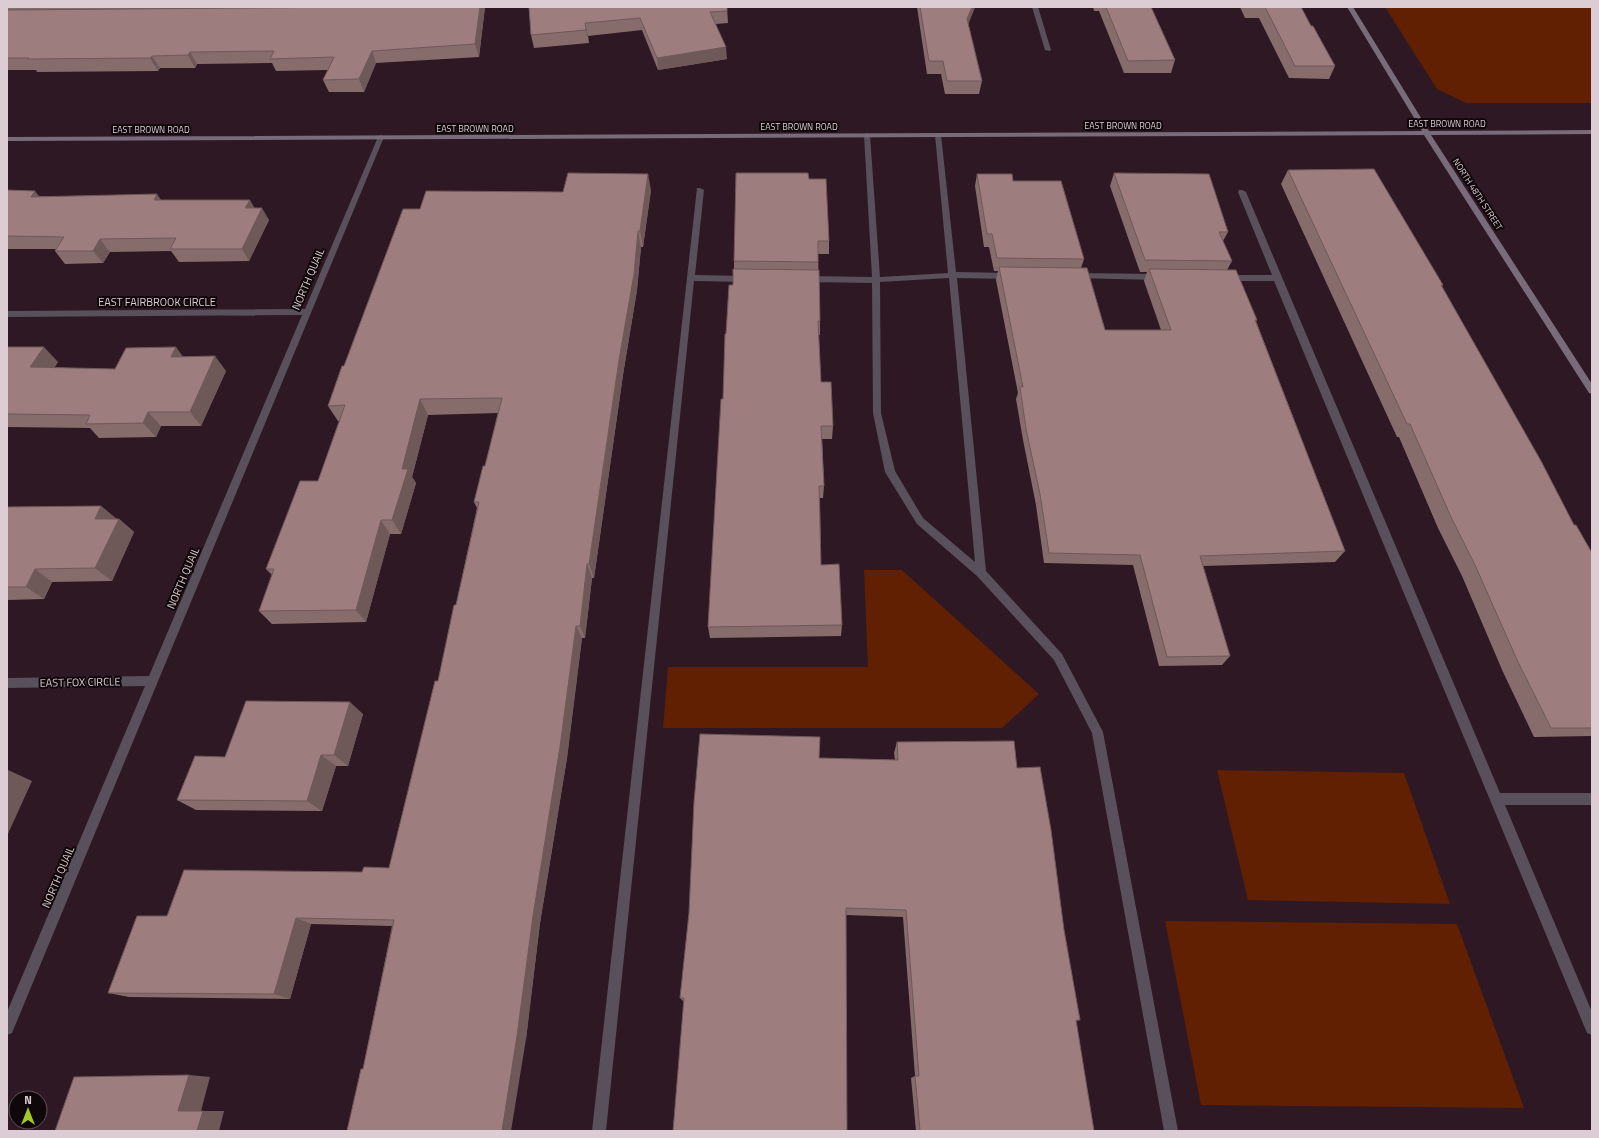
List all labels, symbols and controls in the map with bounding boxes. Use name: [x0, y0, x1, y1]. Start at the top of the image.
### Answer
street label: EAST BROWN ROAD: [1408, 117, 1486, 130]
street label: EAST BROWN ROAD: [1084, 119, 1162, 132]
street label: EAST BROWN ROAD: [760, 120, 838, 133]
street label: EAST BROWN ROAD: [436, 122, 514, 135]
street label: EAST BROWN ROAD: [112, 123, 190, 136]
street label: NORTH 48TH STREET: [1450, 156, 1506, 233]
street label: NORTH QUAIL: [288, 245, 329, 312]
street label: EAST FAIRBROOK CIRCLE: [98, 294, 216, 310]
street label: NORTH QUAIL: [163, 544, 204, 611]
street label: EAST FOX CIRCLE: [39, 673, 121, 691]
street label: NORTH QUAIL: [38, 843, 79, 910]
north arrow: [8, 1090, 48, 1130]
text: N: [24, 1092, 32, 1108]

